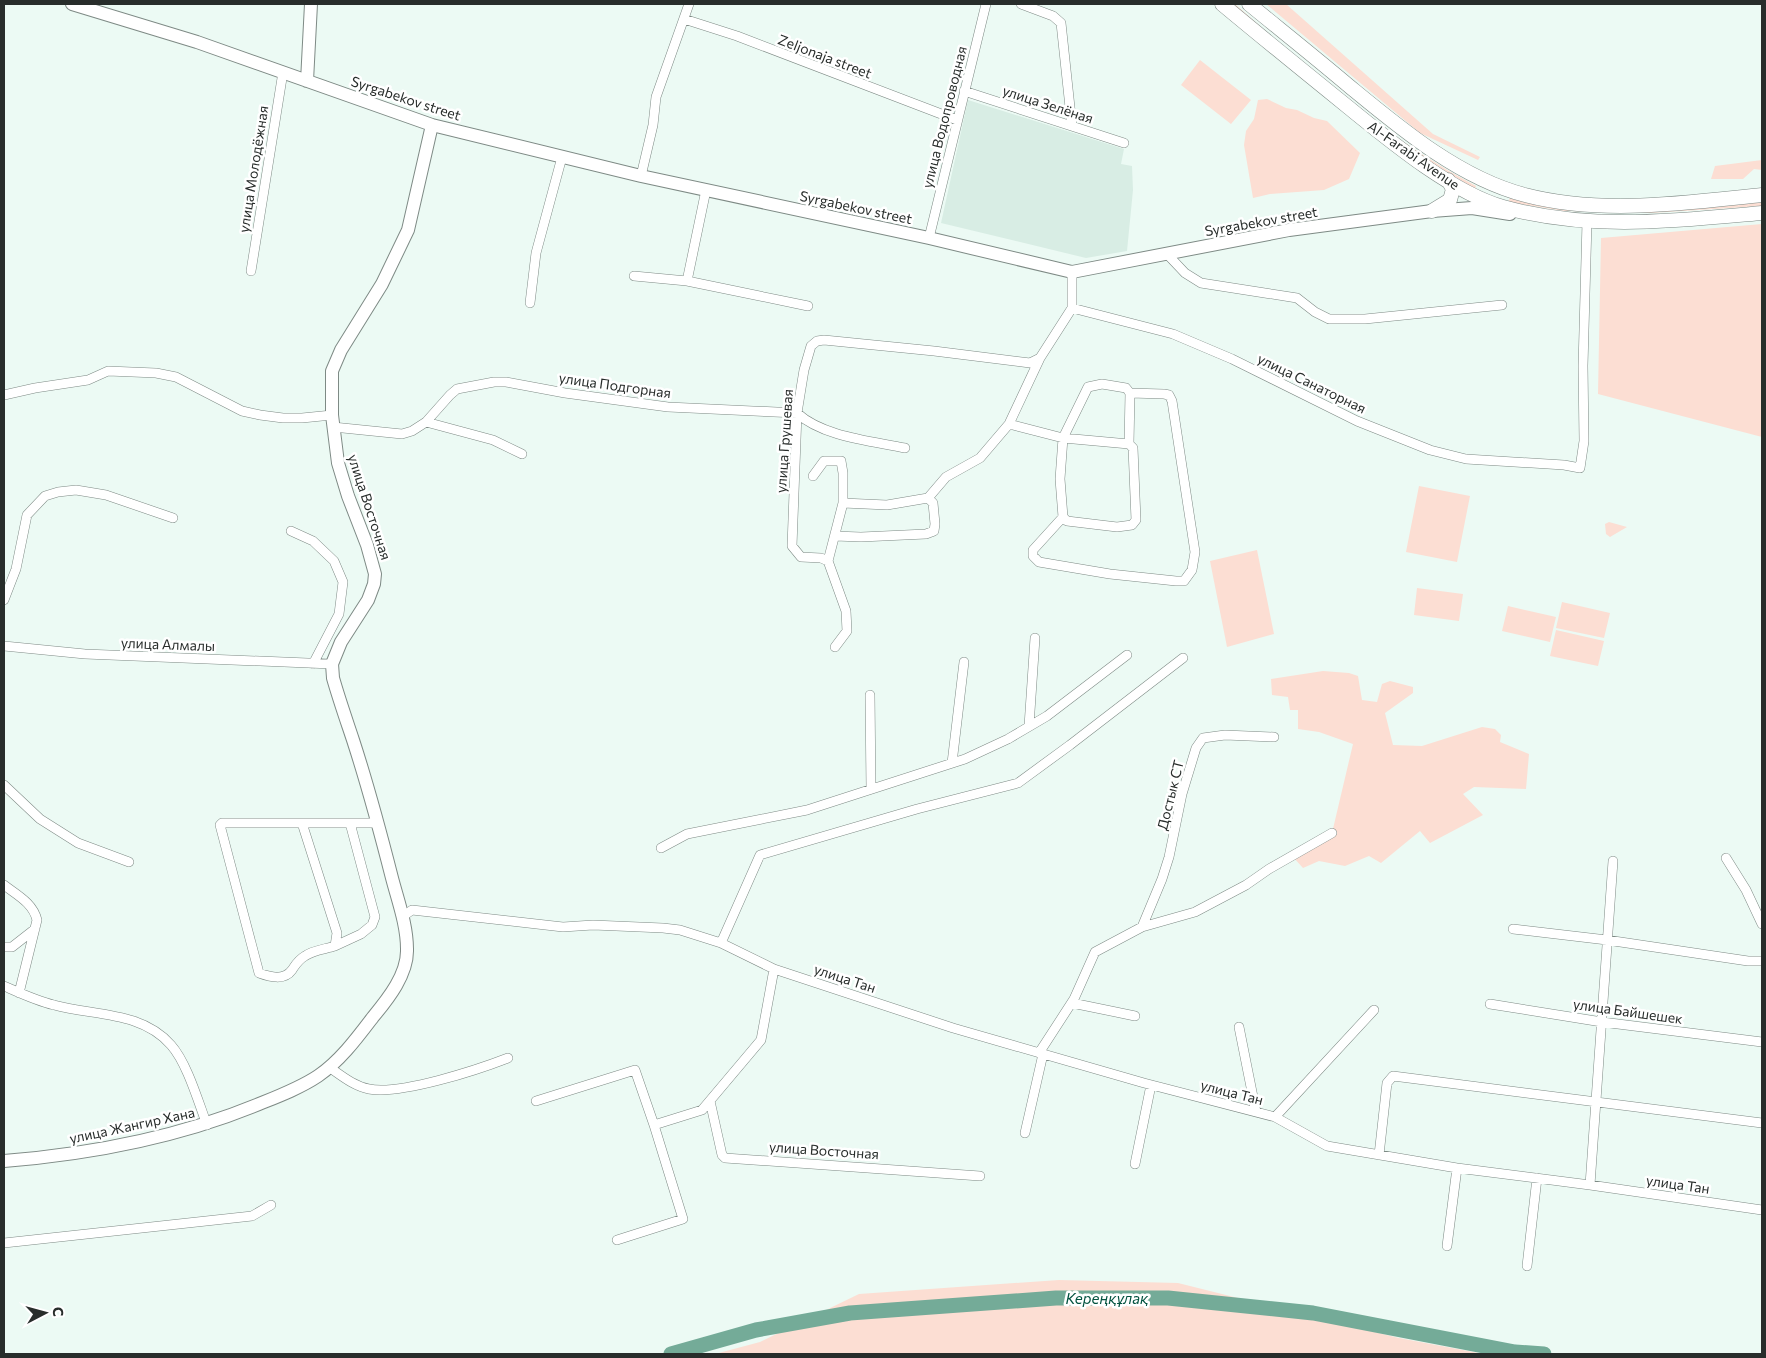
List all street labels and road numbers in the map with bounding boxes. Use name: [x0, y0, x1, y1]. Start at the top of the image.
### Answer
street label: Zeljonaja street: [776, 30, 875, 82]
street label: улица Водопроводная: [918, 44, 970, 190]
street label: Syrgabekov street: [349, 72, 463, 124]
street label: улица Зелёная: [1000, 81, 1096, 127]
street label: улица Молодёжная: [235, 104, 271, 234]
street label: Al-Farabi Avenue: [1365, 117, 1463, 193]
street label: Syrgabekov street: [798, 187, 914, 227]
street label: Syrgabekov street: [1203, 203, 1319, 239]
street label: улица Санаторная: [1255, 349, 1369, 417]
street label: улица Подгорная: [558, 369, 672, 401]
street label: улица Грушевая: [772, 389, 796, 493]
street label: улица Восточная: [345, 452, 395, 562]
street label: улица Алмалы: [121, 634, 215, 654]
street label: Достык СТ: [1153, 758, 1187, 832]
street label: улица Тан: [812, 960, 878, 996]
street label: улица Байшешек: [1572, 995, 1684, 1027]
street label: улица Тан: [1199, 1076, 1265, 1108]
street label: улица Жангир Хана: [68, 1103, 196, 1147]
street label: улица Восточная: [768, 1138, 880, 1162]
street label: улица Тан: [1645, 1171, 1711, 1197]

